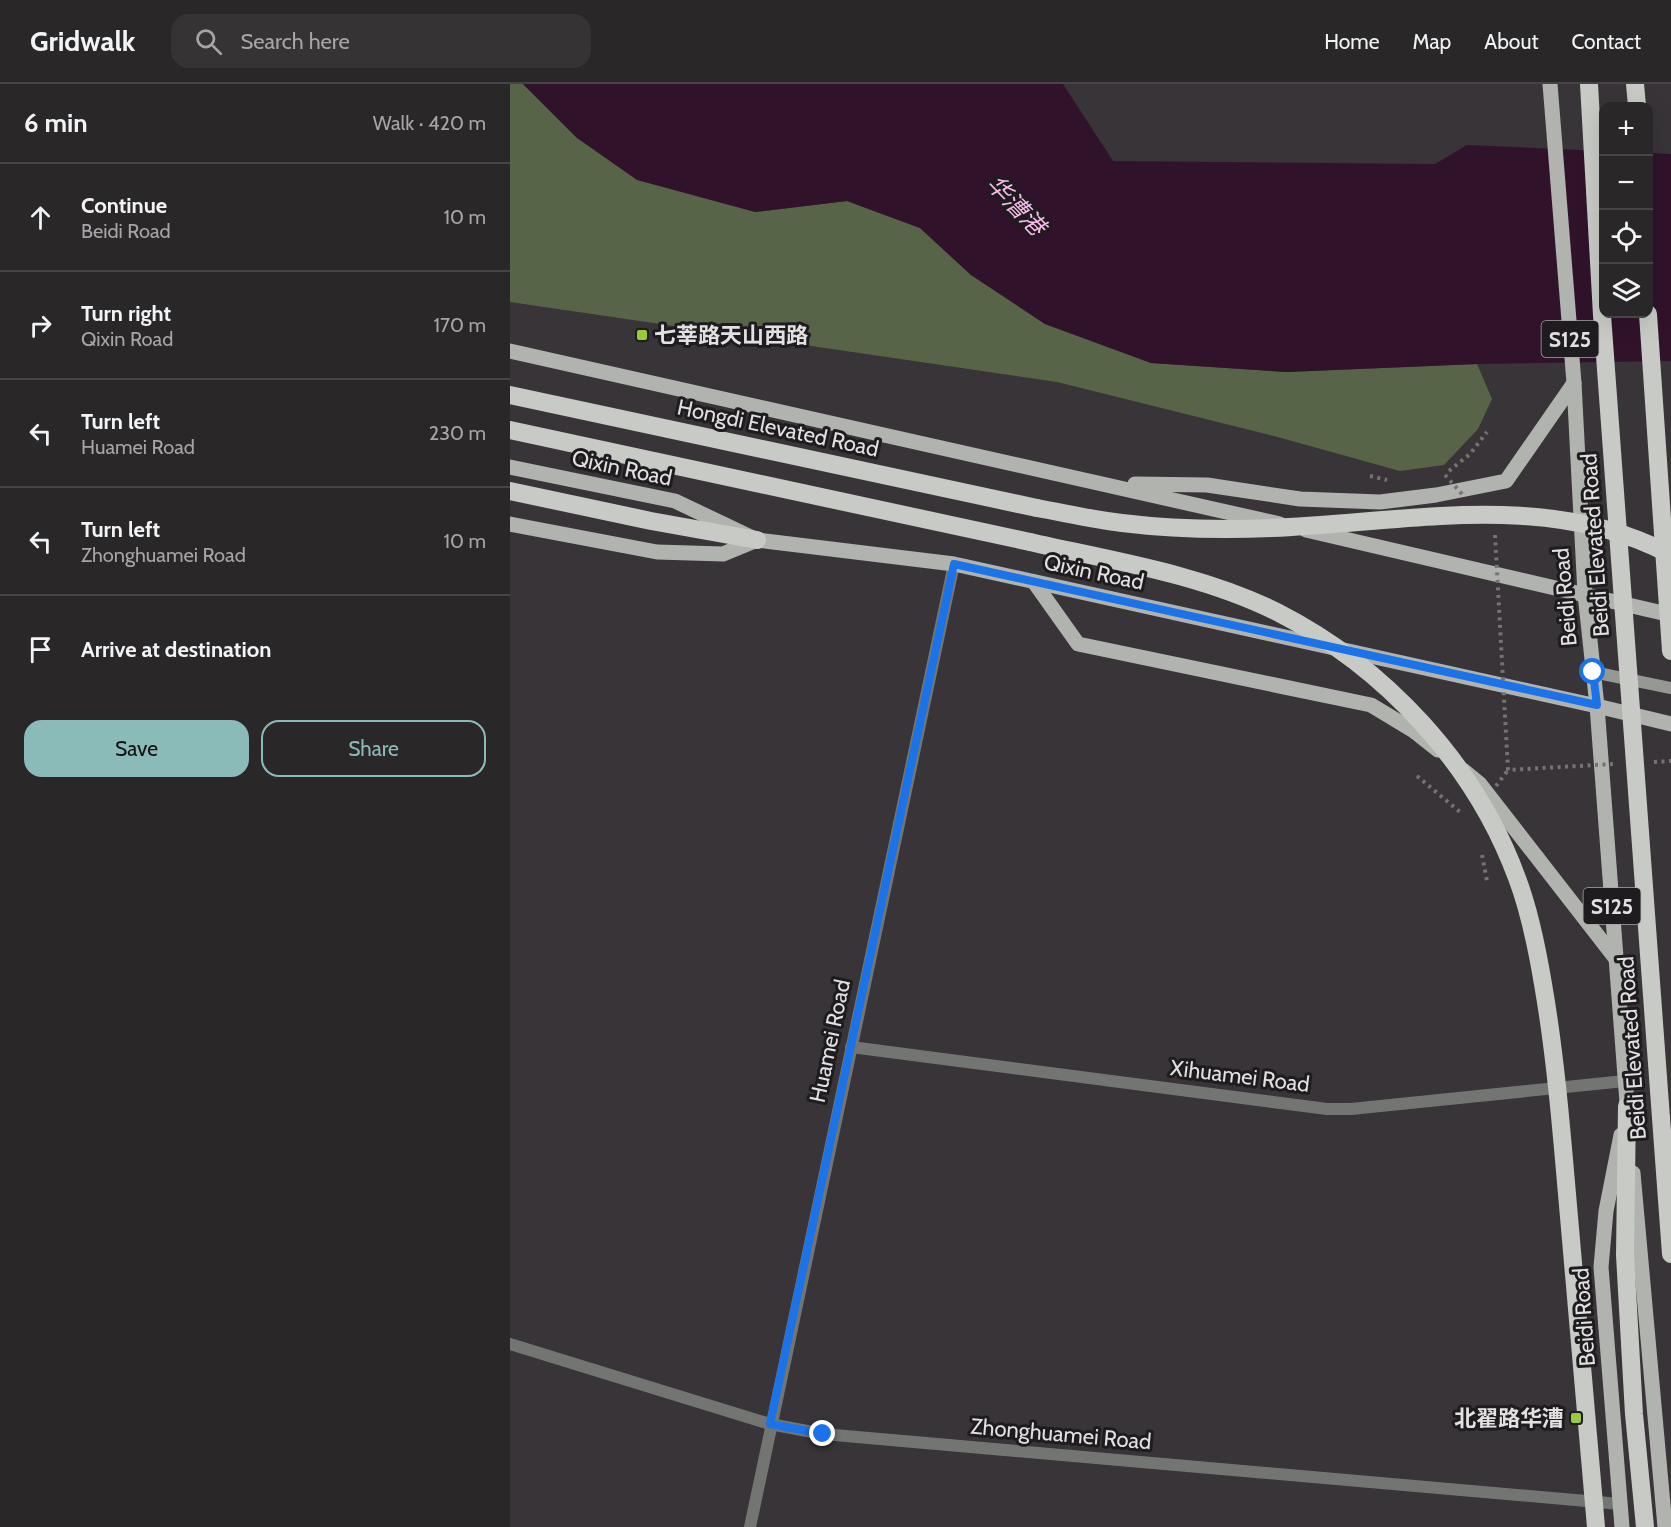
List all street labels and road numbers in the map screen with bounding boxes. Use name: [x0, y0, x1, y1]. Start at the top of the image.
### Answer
road number: S125: [1542, 321, 1598, 357]
street label: Hongdi Elevated Road: [675, 393, 881, 463]
street label: Qixin Road: [570, 444, 674, 492]
street label: Beidi Elevated Road: [1575, 452, 1615, 638]
street label: Beidi Road: [1547, 547, 1583, 647]
street label: Qixin Road: [1042, 548, 1146, 596]
road number: S125: [1584, 888, 1640, 924]
street label: Beidi Elevated Road: [1612, 955, 1652, 1141]
street label: Huamei Road: [804, 977, 856, 1105]
street label: Xihuamei Road: [1169, 1054, 1311, 1098]
street label: Beidi Road: [1567, 1267, 1601, 1367]
street label: Zhonghuamei Road: [970, 1413, 1152, 1455]

